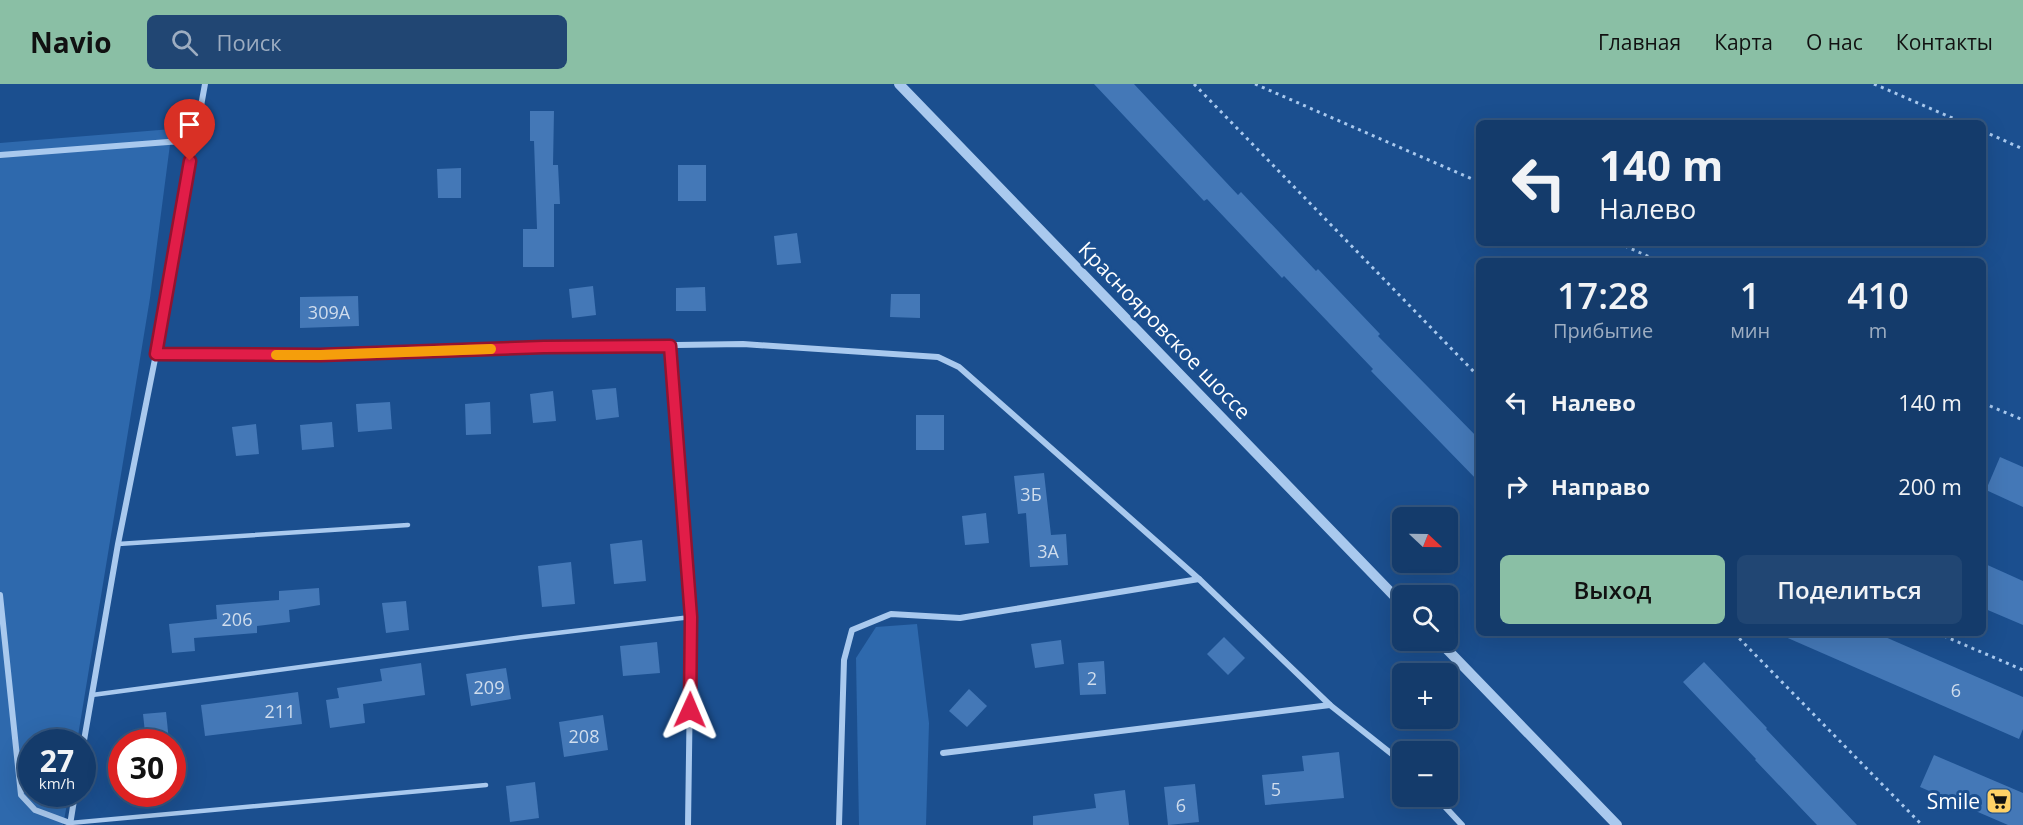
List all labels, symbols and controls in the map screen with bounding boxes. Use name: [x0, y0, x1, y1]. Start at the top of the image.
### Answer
search box: [147, 15, 567, 69]
text: Navio: [30, 23, 111, 61]
icon: search: [168, 26, 201, 59]
text: Поиск: [216, 27, 282, 57]
text: Главная: [1598, 28, 1681, 56]
text: Карта: [1714, 28, 1773, 56]
text: О нас: [1806, 28, 1863, 56]
text: Контакты: [1896, 28, 1993, 56]
pin: [164, 99, 215, 161]
icon: arrive: [173, 108, 206, 141]
text: 140 m: [1599, 136, 1723, 193]
icon: left: [1500, 144, 1578, 222]
text: Налево: [1599, 190, 1696, 227]
street label: Краснояровское шоссе: [1073, 235, 1257, 425]
text: 17:28: [1557, 271, 1649, 320]
text: 1: [1740, 271, 1760, 320]
text: 410: [1847, 271, 1909, 320]
house number: 309А: [308, 300, 351, 324]
text: Прибытие: [1553, 317, 1653, 344]
text: мин: [1730, 317, 1770, 344]
text: m: [1869, 317, 1887, 344]
icon: left: [1500, 386, 1533, 419]
text: Налево: [1551, 387, 1636, 417]
text: 140 m: [1898, 387, 1962, 417]
icon: right: [1500, 470, 1533, 503]
text: Направо: [1551, 471, 1650, 501]
text: 200 m: [1898, 471, 1962, 501]
house number: 3Б: [1020, 482, 1042, 506]
north arrow: [1392, 507, 1458, 573]
map controls: [1392, 507, 1458, 807]
house number: 3А: [1037, 539, 1059, 563]
button: Выход: [1500, 555, 1725, 624]
button: Поделиться: [1737, 555, 1962, 624]
button: search: [1392, 585, 1458, 651]
house number: 206: [222, 607, 252, 631]
button: +: [1392, 663, 1458, 729]
house number: 2: [1087, 666, 1097, 690]
house number: 209: [474, 675, 504, 699]
position arrow: [658, 678, 722, 742]
house number: 6: [1951, 678, 1961, 702]
house number: 211: [265, 699, 295, 723]
house number: 208: [569, 724, 599, 748]
speed limit sign: 30: [108, 729, 186, 807]
text: 27: [40, 740, 74, 781]
button: −: [1392, 741, 1458, 807]
text: km/h: [39, 773, 75, 793]
house number: 5: [1271, 777, 1281, 801]
supermarket icon: Smile: [1984, 786, 2014, 816]
place label: Smile: [1927, 787, 1980, 815]
house number: 6: [1176, 793, 1186, 817]

